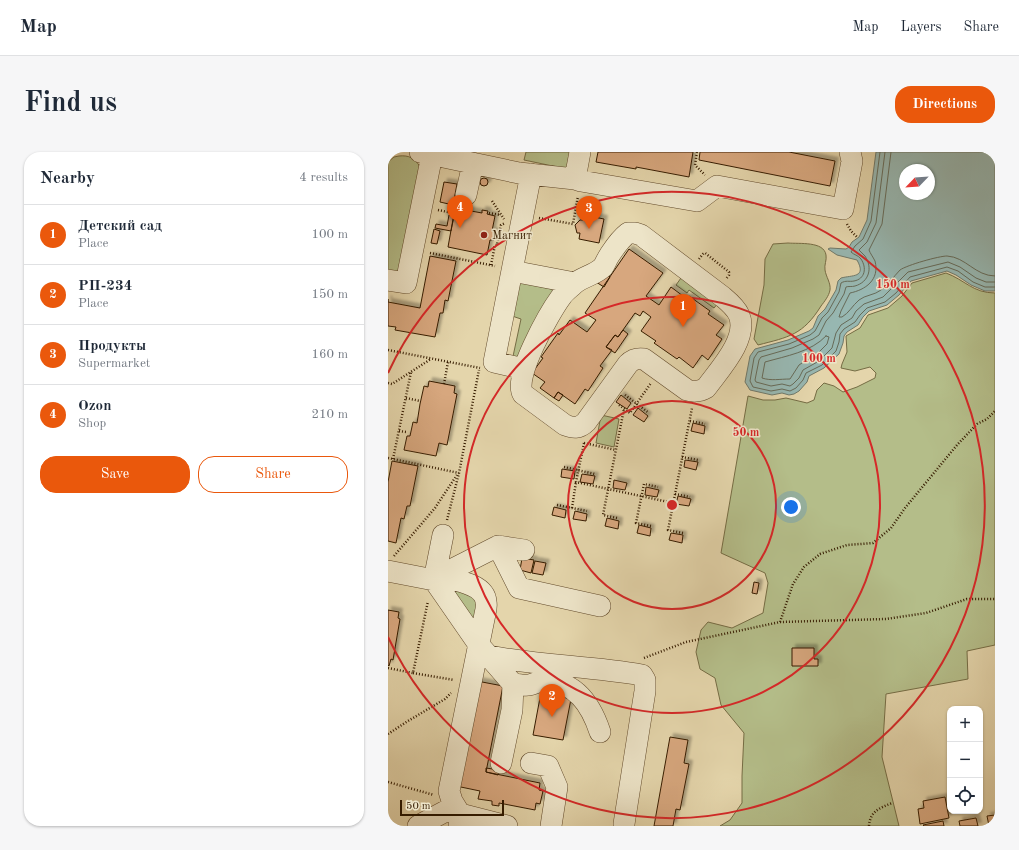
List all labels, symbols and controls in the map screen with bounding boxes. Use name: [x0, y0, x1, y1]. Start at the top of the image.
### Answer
text: Map: [20, 18, 57, 37]
text: Map: [853, 20, 879, 34]
text: Layers: [901, 20, 942, 34]
text: Share: [964, 20, 999, 34]
button: Directions: [895, 86, 995, 123]
text: Find us: [24, 90, 117, 118]
north arrow: [899, 164, 935, 200]
text: Nearby: [40, 170, 95, 187]
text: 4 results: [299, 171, 348, 184]
pin: 4: [447, 195, 473, 228]
pin: 3: [576, 196, 602, 229]
text: Детский сад: [78, 219, 162, 234]
text: 1: [49, 228, 57, 241]
text: 100 m: [311, 228, 348, 241]
marker: Магнит: [479, 230, 489, 240]
place label: Магнит: [492, 230, 532, 242]
text: Place: [78, 237, 108, 250]
text: 150 m: [876, 278, 910, 291]
text: РП-234: [78, 279, 132, 294]
text: 2: [49, 288, 57, 301]
text: 150 m: [311, 288, 348, 301]
pin: 1: [670, 294, 696, 327]
text: Place: [78, 297, 108, 310]
text: Продукты: [78, 339, 146, 354]
text: 3: [49, 348, 57, 361]
text: 160 m: [311, 348, 348, 361]
text: 100 m: [802, 353, 836, 365]
text: Supermarket: [78, 357, 150, 370]
text: Ozon: [78, 399, 111, 414]
text: 4: [49, 408, 57, 421]
text: 210 m: [311, 408, 348, 421]
text: Shop: [78, 417, 106, 430]
text: 50 m: [733, 426, 760, 439]
button: Save: [40, 456, 190, 493]
button: Share: [198, 456, 348, 493]
your location: [781, 497, 801, 517]
centre of rings: [665, 498, 679, 512]
pin: 2: [539, 684, 565, 717]
map controls: [947, 706, 983, 814]
button: +: [947, 706, 983, 742]
button: −: [947, 742, 983, 778]
button: locate: [947, 778, 983, 814]
scale bar: [400, 798, 504, 817]
text: 50 m: [406, 801, 431, 812]

